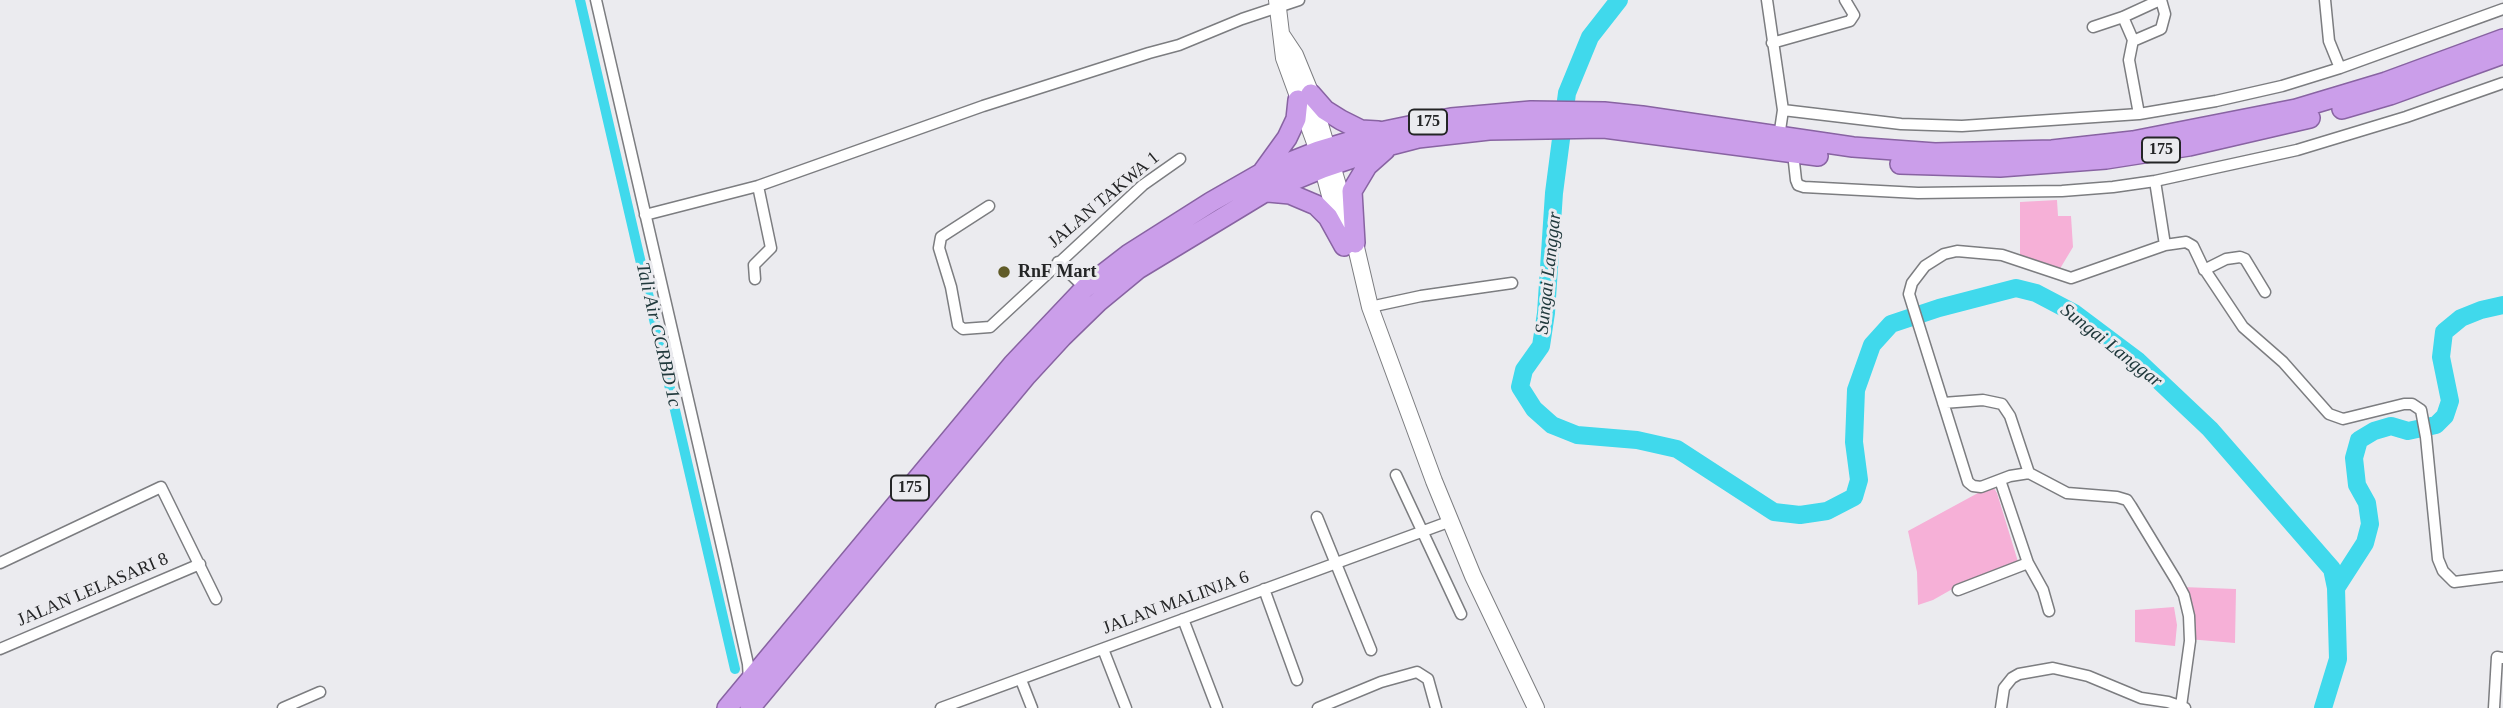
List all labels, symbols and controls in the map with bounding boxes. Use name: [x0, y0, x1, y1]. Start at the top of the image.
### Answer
road number: 175: [1409, 110, 1447, 134]
road number: 175: [2142, 138, 2180, 162]
street label: JALAN TAKWA 1: [1044, 147, 1164, 253]
water label: Sungai Langgar: [1531, 211, 1567, 335]
water label: Tali Air CCRBD 1c: [630, 261, 686, 409]
place label: RnF Mart: [1018, 261, 1096, 283]
marker: RnF Mart: [996, 264, 1012, 280]
water label: Sungai Langgar: [2056, 299, 2166, 393]
road number: 175: [891, 475, 929, 500]
street label: JALAN LELASARI 8: [14, 548, 172, 632]
street label: JALAN MALINJA 6: [1100, 567, 1252, 639]

